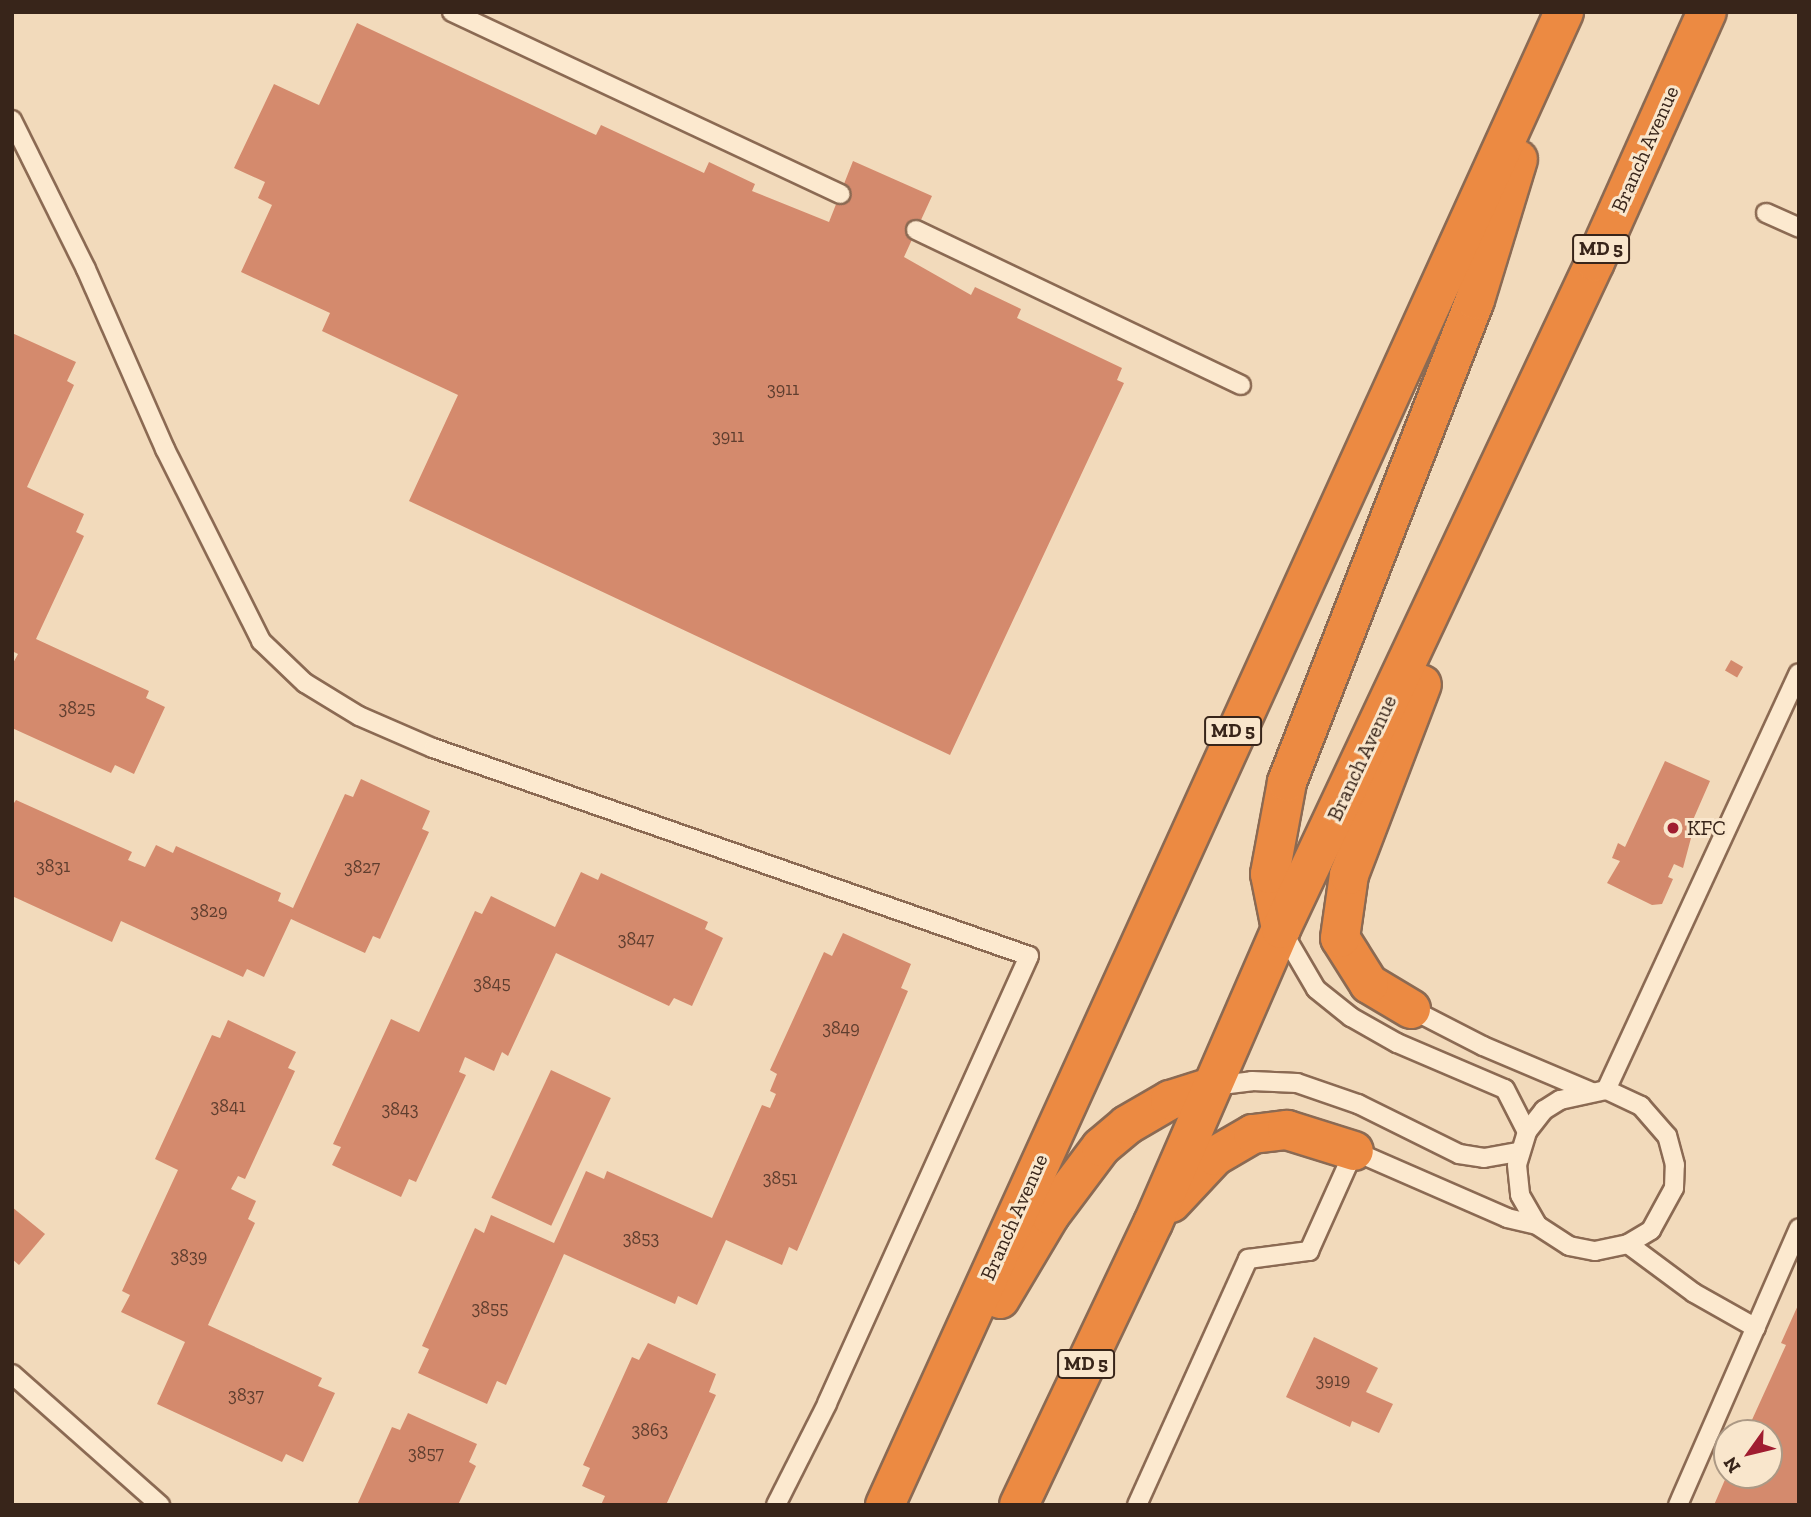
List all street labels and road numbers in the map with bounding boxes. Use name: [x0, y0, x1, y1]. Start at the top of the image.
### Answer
street label: Branch Avenue: [1606, 82, 1684, 216]
road number: MD 5: [1571, 233, 1631, 264]
street label: Branch Avenue: [1322, 691, 1402, 825]
road number: MD 5: [1203, 716, 1263, 746]
street label: Branch Avenue: [975, 1150, 1053, 1284]
road number: MD 5: [1056, 1348, 1116, 1380]

